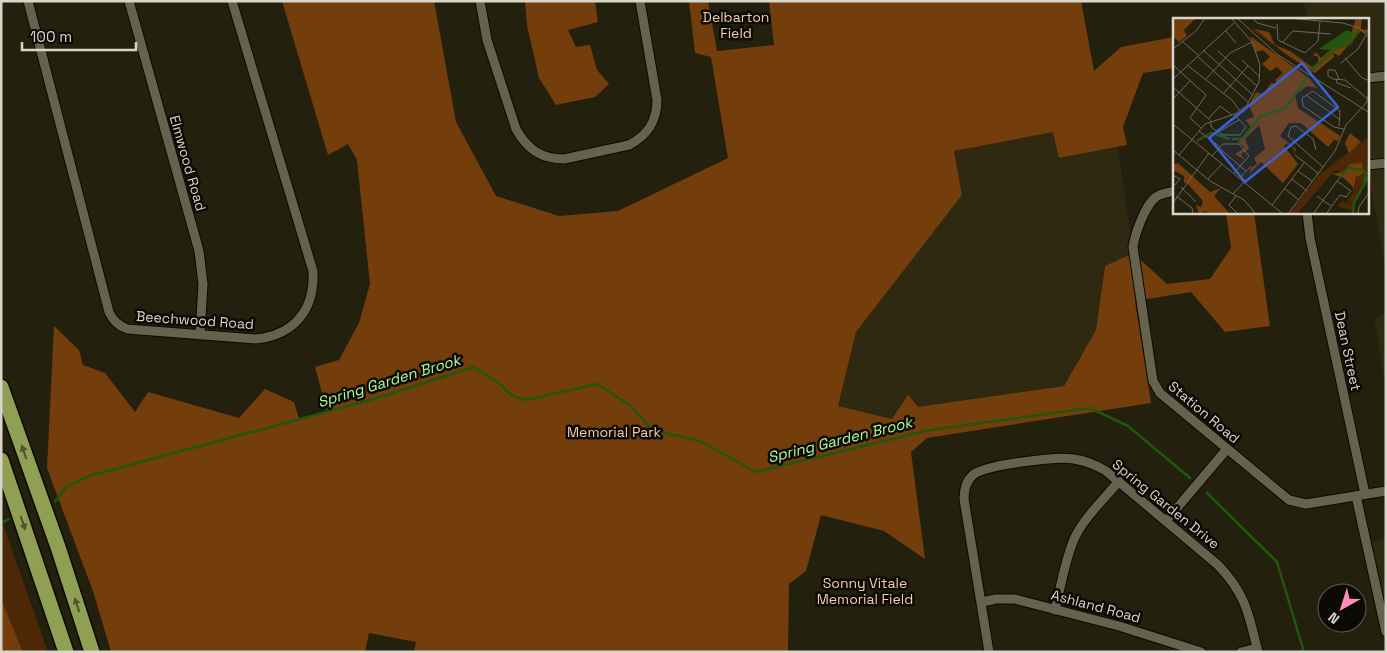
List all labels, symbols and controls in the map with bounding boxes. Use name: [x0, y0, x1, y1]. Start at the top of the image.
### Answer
park label: Delbarton Field: [703, 8, 769, 42]
inset map: [1173, 18, 1370, 214]
scale bar: [22, 20, 136, 52]
text: 100 m: [30, 27, 72, 46]
street label: Elmwood Road: [166, 113, 210, 213]
street label: Beechwood Road: [135, 307, 255, 333]
street label: Dean Street: [1331, 310, 1365, 392]
water label: Spring Garden Brook: [315, 349, 464, 411]
street label: Station Road: [1165, 377, 1243, 447]
water label: Spring Garden Brook: [766, 412, 916, 467]
park label: Memorial Park: [567, 423, 661, 441]
one-way arrow: [20, 444, 27, 459]
street label: Spring Garden Drive: [1109, 455, 1223, 553]
one-way arrow: [19, 516, 27, 531]
park label: Sonny Vitale Memorial Field: [817, 574, 913, 608]
north arrow: [1317, 583, 1367, 633]
street label: Ashland Road: [1049, 585, 1143, 627]
one-way arrow: [73, 598, 80, 613]
text: N: [1325, 608, 1343, 628]

